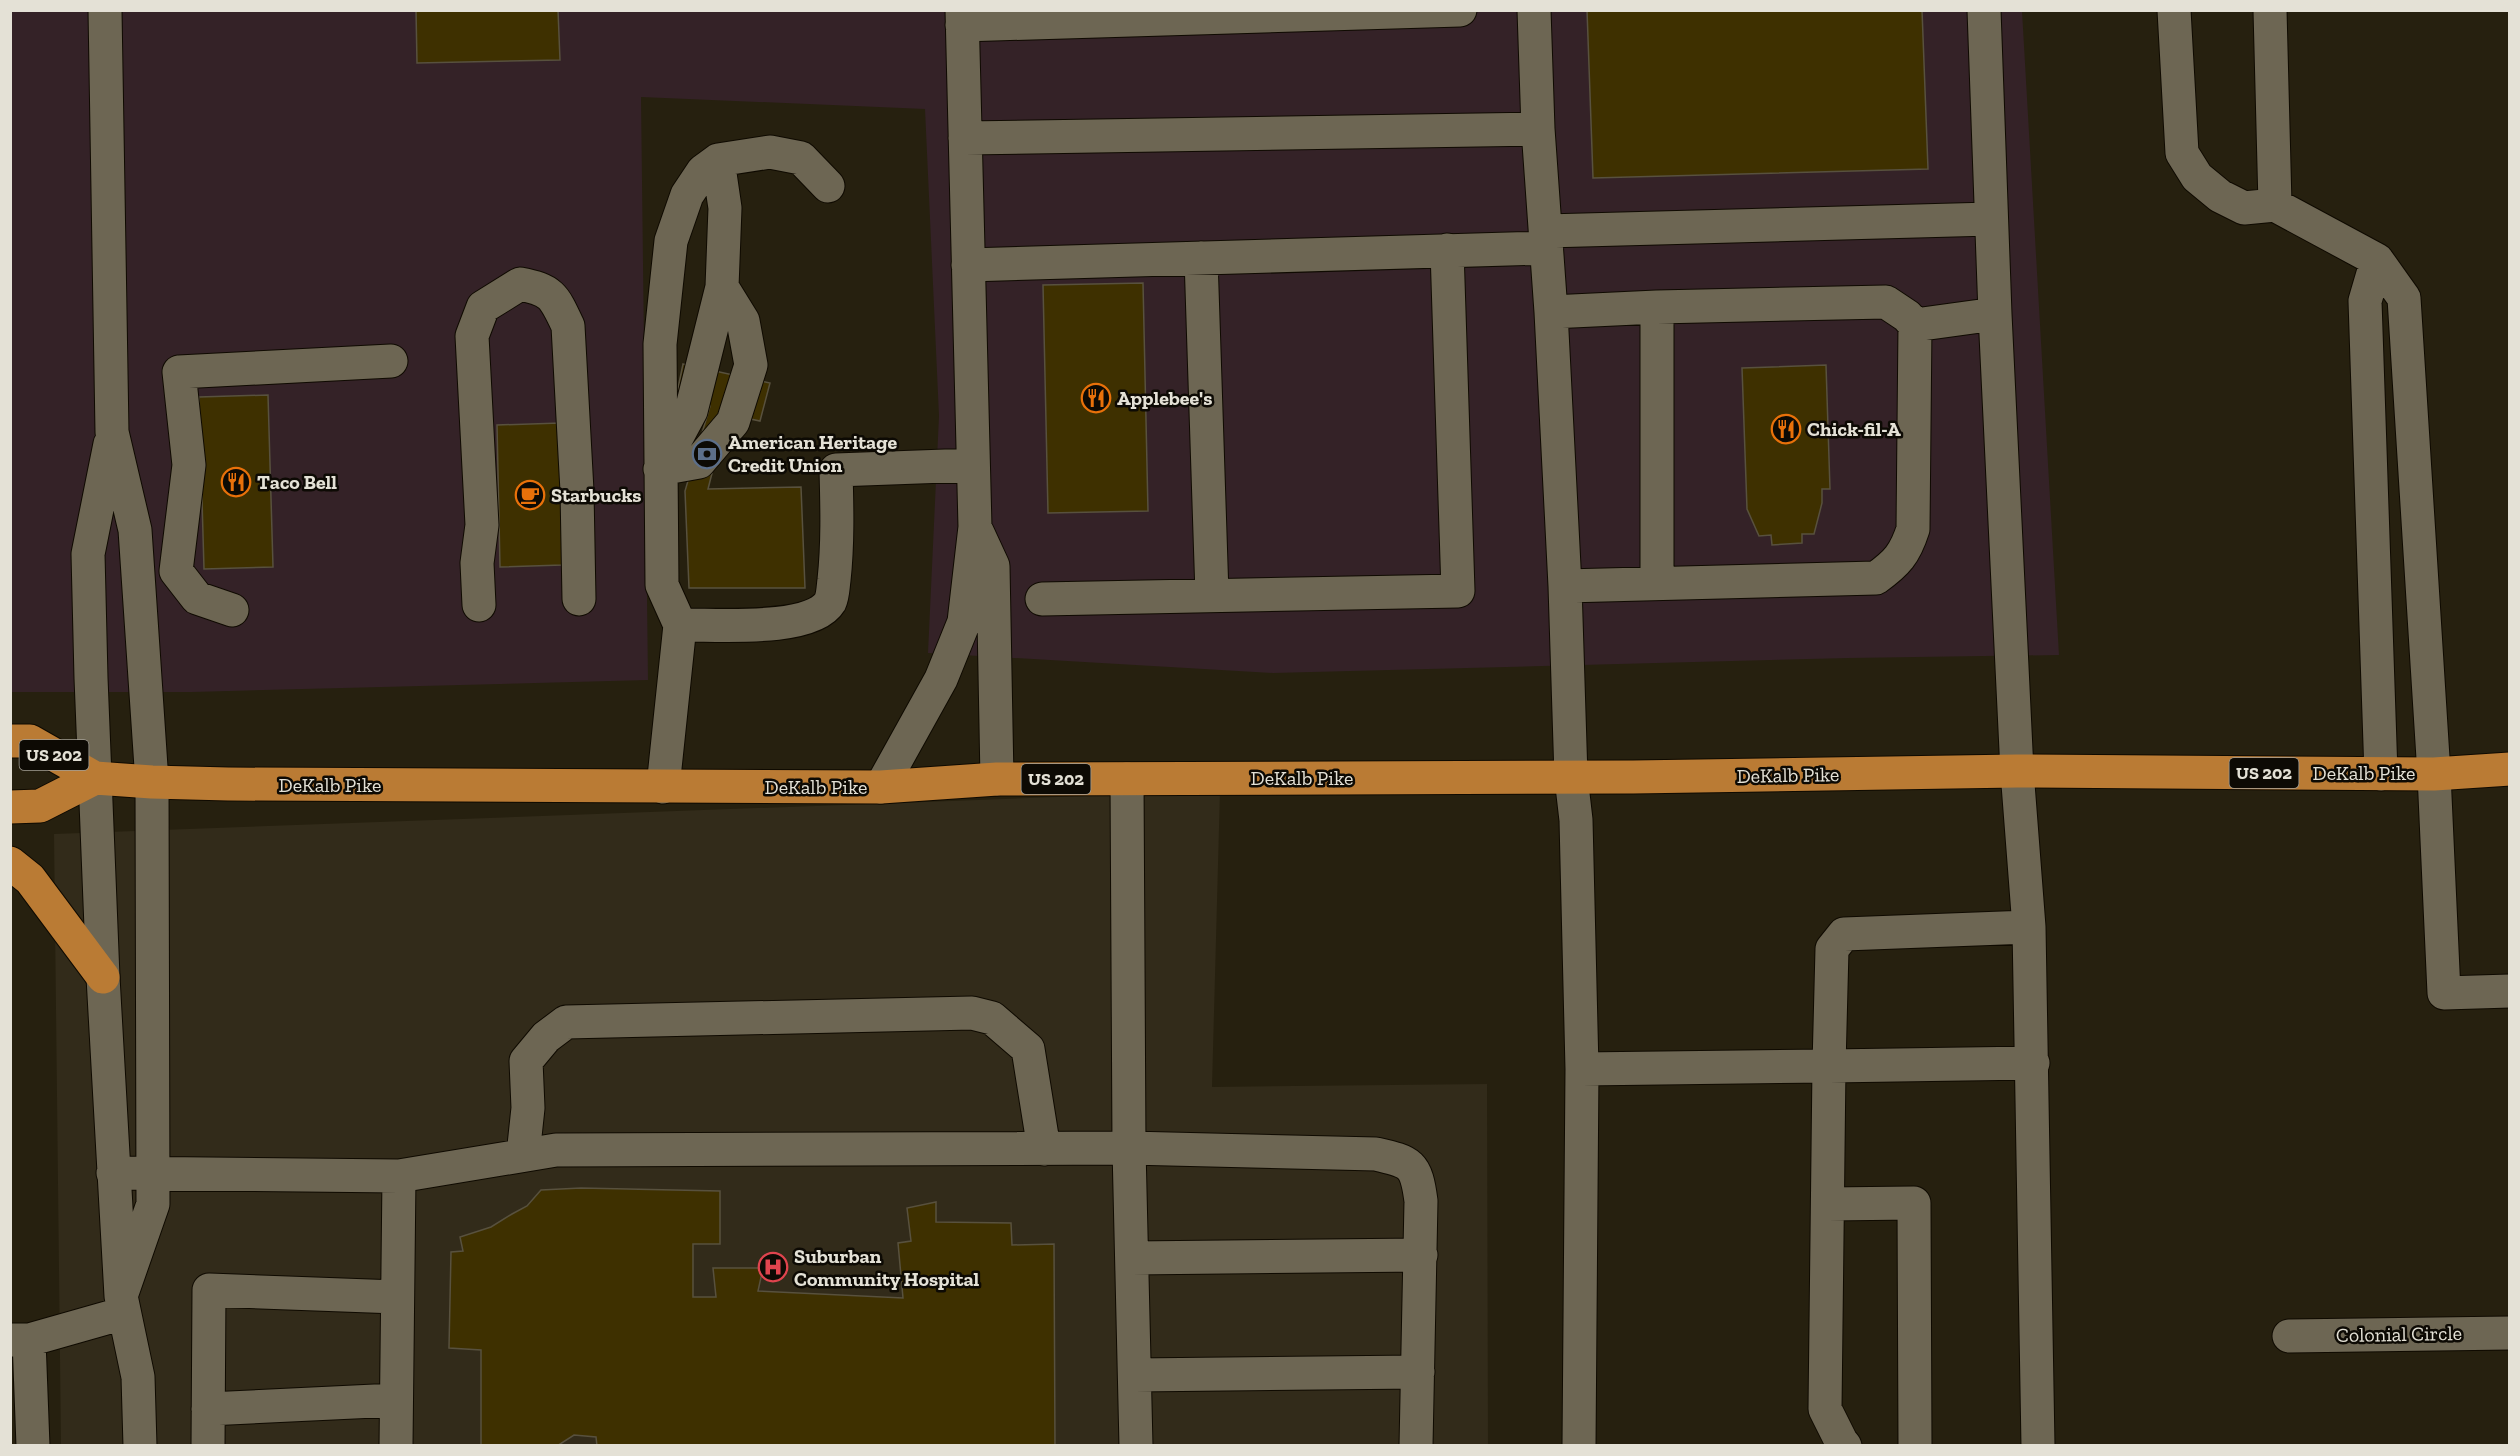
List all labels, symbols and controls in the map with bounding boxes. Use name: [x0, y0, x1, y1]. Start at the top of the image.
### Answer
restaurant icon: Applebee's: [1080, 382, 1112, 414]
place label: Applebee's: [1117, 386, 1212, 410]
restaurant icon: Chick-fil-A: [1770, 413, 1802, 445]
place label: Chick-fil-A: [1807, 417, 1901, 441]
place label: American Heritage Credit Union: [728, 430, 898, 477]
bank icon: American Heritage Credit Union: [691, 438, 723, 470]
restaurant icon: Taco Bell: [220, 466, 252, 498]
place label: Taco Bell: [257, 470, 337, 494]
cafe icon: Starbucks: [514, 479, 546, 511]
place label: Starbucks: [551, 483, 641, 507]
road number: US 202: [20, 740, 88, 770]
road number: US 202: [2230, 758, 2298, 788]
street label: DeKalb Pike: [2313, 761, 2415, 785]
street label: DeKalb Pike: [1736, 762, 1840, 788]
road number: US 202: [1022, 764, 1090, 794]
street label: DeKalb Pike: [1251, 766, 1353, 790]
street label: DeKalb Pike: [279, 773, 381, 797]
street label: DeKalb Pike: [765, 775, 867, 799]
place label: Suburban Community Hospital: [794, 1244, 980, 1291]
hospital icon: Suburban Community Hospital: [757, 1251, 789, 1283]
street label: Colonial Circle: [2336, 1321, 2462, 1347]

